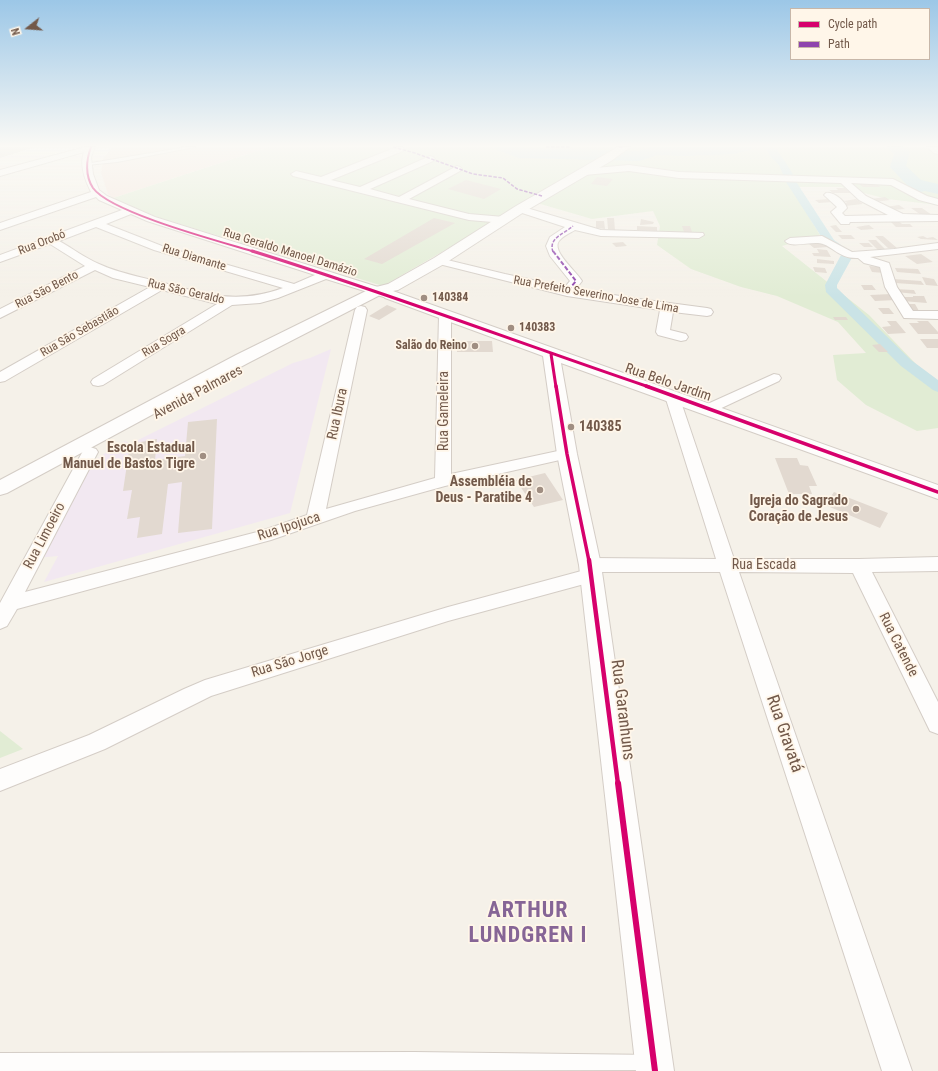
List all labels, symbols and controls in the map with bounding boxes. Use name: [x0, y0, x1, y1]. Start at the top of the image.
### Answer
north arrow: [8, 8, 48, 48]
legend: [790, 8, 930, 60]
text: Cycle path: [828, 17, 877, 31]
text: N: [9, 27, 23, 37]
text: Path: [828, 37, 850, 51]
street label: Rua Geraldo Manoel Damázio: [221, 226, 359, 280]
street label: Rua Orobó: [16, 227, 68, 259]
street label: Rua Diamante: [160, 241, 228, 275]
street label: Rua São Bento: [13, 268, 81, 312]
street label: Rua Prefeito Severino Jose de Lima: [512, 273, 680, 317]
street label: Rua São Geraldo: [146, 276, 226, 308]
place label: 140384: [432, 291, 468, 305]
marker: 140384: [419, 293, 429, 303]
street label: Rua São Sebastião: [38, 304, 122, 360]
place label: 140383: [519, 321, 555, 335]
street label: Rua Sogra: [140, 323, 188, 361]
marker: 140383: [506, 323, 516, 333]
place label: Salão do Reino: [395, 339, 467, 353]
marker: Salão do Reino: [470, 341, 480, 351]
street label: Rua Belo Jardim: [623, 360, 713, 406]
street label: Avenida Palmares: [150, 362, 246, 424]
street label: Rua Gameleira: [436, 371, 452, 451]
street label: Rua Ibura: [324, 387, 352, 441]
place label: 140385: [579, 419, 621, 435]
marker: 140385: [566, 422, 576, 432]
place label: Escola Estadual Manuel de Bastos Tigre: [63, 440, 195, 472]
marker: Escola Estadual Manuel de Bastos Tigre: [198, 451, 208, 461]
place label: Assembléia de Deus - Paratibe 4: [435, 474, 532, 506]
marker: Assembléia de Deus - Paratibe 4: [535, 485, 545, 495]
place label: Igreja do Sagrado Coração de Jesus: [749, 493, 848, 526]
street label: Rua Limoeiro: [21, 500, 69, 572]
marker: Igreja do Sagrado Coração de Jesus: [851, 504, 861, 514]
street label: Rua Ipojuca: [256, 509, 322, 545]
street label: Rua Escada: [732, 557, 796, 573]
street label: Rua Catende: [875, 610, 921, 680]
street label: Rua São Jorge: [249, 642, 331, 682]
street label: Rua Garanhuns: [606, 659, 638, 761]
street label: Rua Gravatá: [761, 693, 807, 775]
district label: ARTHUR LUNDGREN I: [468, 898, 588, 950]

